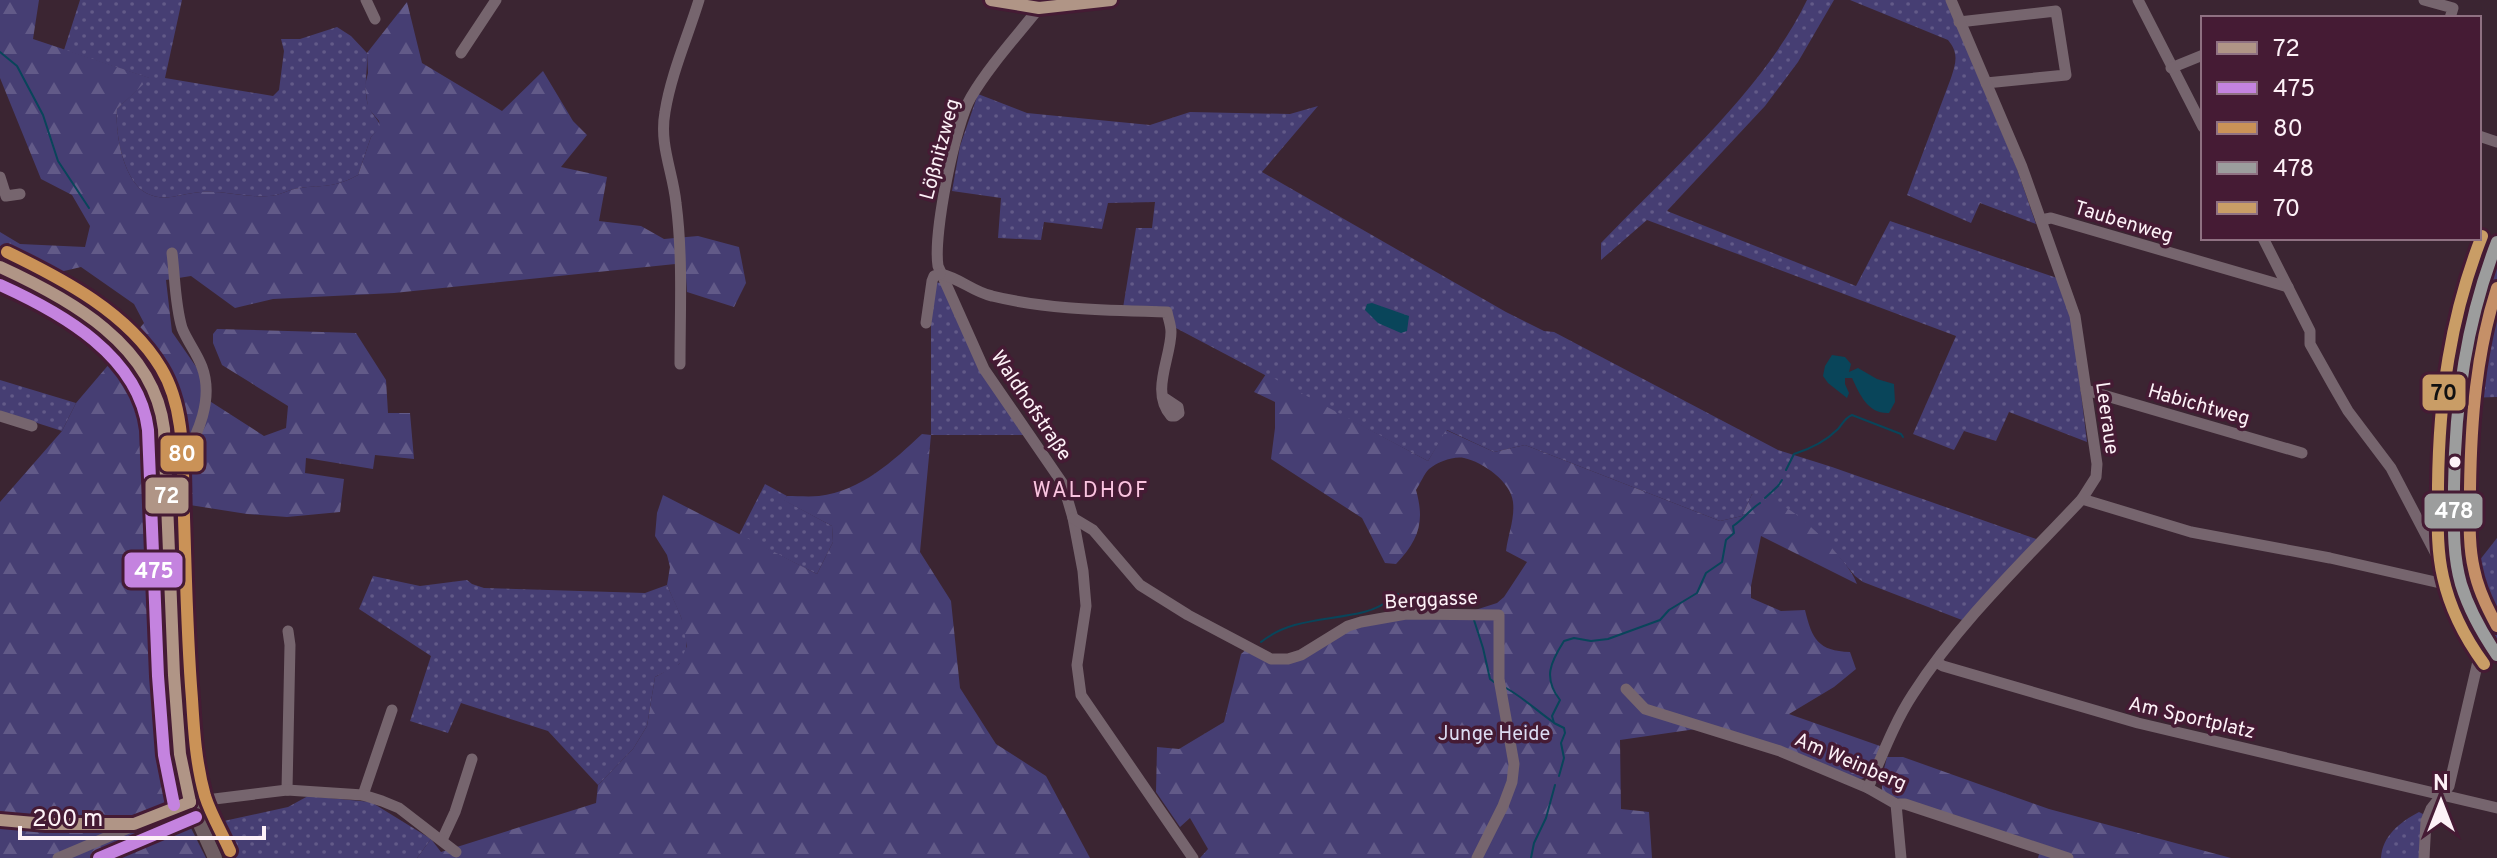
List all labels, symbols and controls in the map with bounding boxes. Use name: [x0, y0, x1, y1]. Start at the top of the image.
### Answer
legend: [2201, 16, 2481, 240]
text: 72: [2273, 35, 2300, 65]
text: 475: [2273, 75, 2315, 105]
street label: Lößnitzweg: [915, 96, 967, 203]
text: 80: [2273, 115, 2303, 145]
text: 478: [2273, 155, 2314, 185]
text: 70: [2273, 195, 2300, 225]
street label: Taubenweg: [2071, 196, 2176, 250]
street label: Waldhofstraße: [984, 346, 1077, 466]
line badge: 70: [2421, 373, 2467, 412]
street label: Habichtweg: [2144, 379, 2252, 433]
street label: Leeraue: [2088, 380, 2124, 456]
text: 70: [2431, 381, 2457, 408]
line badge: 80: [159, 434, 205, 473]
text: 80: [168, 442, 196, 469]
unlabelled marker: [2447, 454, 2463, 470]
line badge: 72: [144, 476, 190, 515]
district label: WALDHOF: [1033, 478, 1149, 505]
text: 72: [155, 484, 179, 511]
line badge: 478: [2423, 492, 2484, 530]
text: 478: [2434, 499, 2474, 526]
line badge: 475: [123, 551, 184, 589]
text: 475: [134, 559, 174, 586]
street label: Berggasse: [1384, 586, 1479, 616]
street label: Am Sportplatz: [2126, 692, 2257, 746]
park label: Junge Heide: [1438, 722, 1550, 748]
street label: Am Weinberg: [1790, 728, 1910, 798]
north arrow: [2401, 762, 2481, 842]
text: N: [2433, 771, 2449, 798]
scale bar: [20, 790, 264, 840]
text: 200 m: [32, 805, 103, 835]

